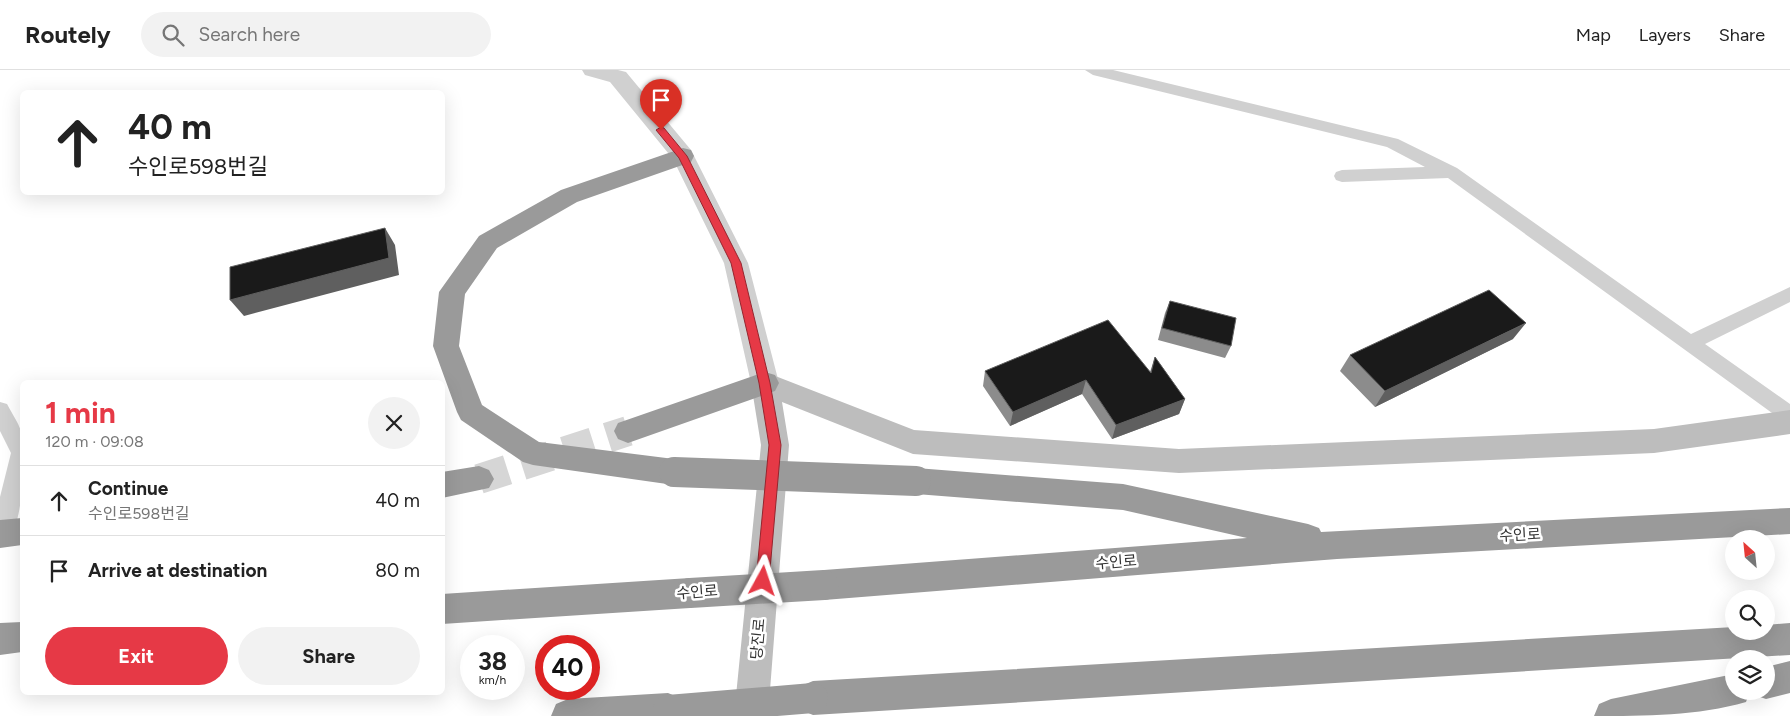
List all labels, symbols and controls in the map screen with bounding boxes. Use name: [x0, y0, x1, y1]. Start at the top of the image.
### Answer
search box: [141, 12, 491, 57]
text: Routely: [25, 20, 111, 49]
icon: search: [159, 21, 187, 49]
text: Search here: [199, 23, 300, 46]
text: Map: [1576, 24, 1611, 46]
text: Layers: [1639, 24, 1691, 46]
text: Share: [1719, 24, 1765, 46]
pin: [640, 79, 682, 130]
icon: arrive: [647, 86, 675, 114]
text: 40 m: [128, 106, 212, 148]
icon: ahead: [45, 110, 110, 175]
text: 수인로598번길: [128, 153, 268, 180]
text: 1 min: [45, 394, 116, 431]
button: close: [368, 397, 420, 449]
text: 120 m · 09:08: [45, 432, 144, 451]
text: Continue: [88, 477, 168, 500]
icon: ahead: [45, 487, 73, 515]
text: 40 m: [375, 489, 420, 512]
text: 수인로598번길: [88, 504, 190, 523]
street label: 수인로: [1499, 525, 1541, 545]
north arrow: [1725, 530, 1775, 580]
map controls: [1725, 530, 1775, 700]
street label: 수인로: [1095, 552, 1137, 572]
position arrow: [736, 554, 788, 606]
icon: arrive: [45, 557, 73, 585]
text: Arrive at destination: [88, 559, 267, 582]
text: 80 m: [375, 559, 420, 582]
street label: 수인로: [676, 582, 718, 602]
button: search: [1725, 590, 1775, 640]
street label: 당진로: [747, 618, 769, 660]
button: Exit: [45, 627, 228, 685]
button: Share: [238, 627, 420, 685]
speed limit sign: 40: [535, 635, 600, 700]
text: 38: [478, 646, 507, 676]
button: layers: [1725, 650, 1775, 700]
text: km/h: [479, 673, 506, 687]

